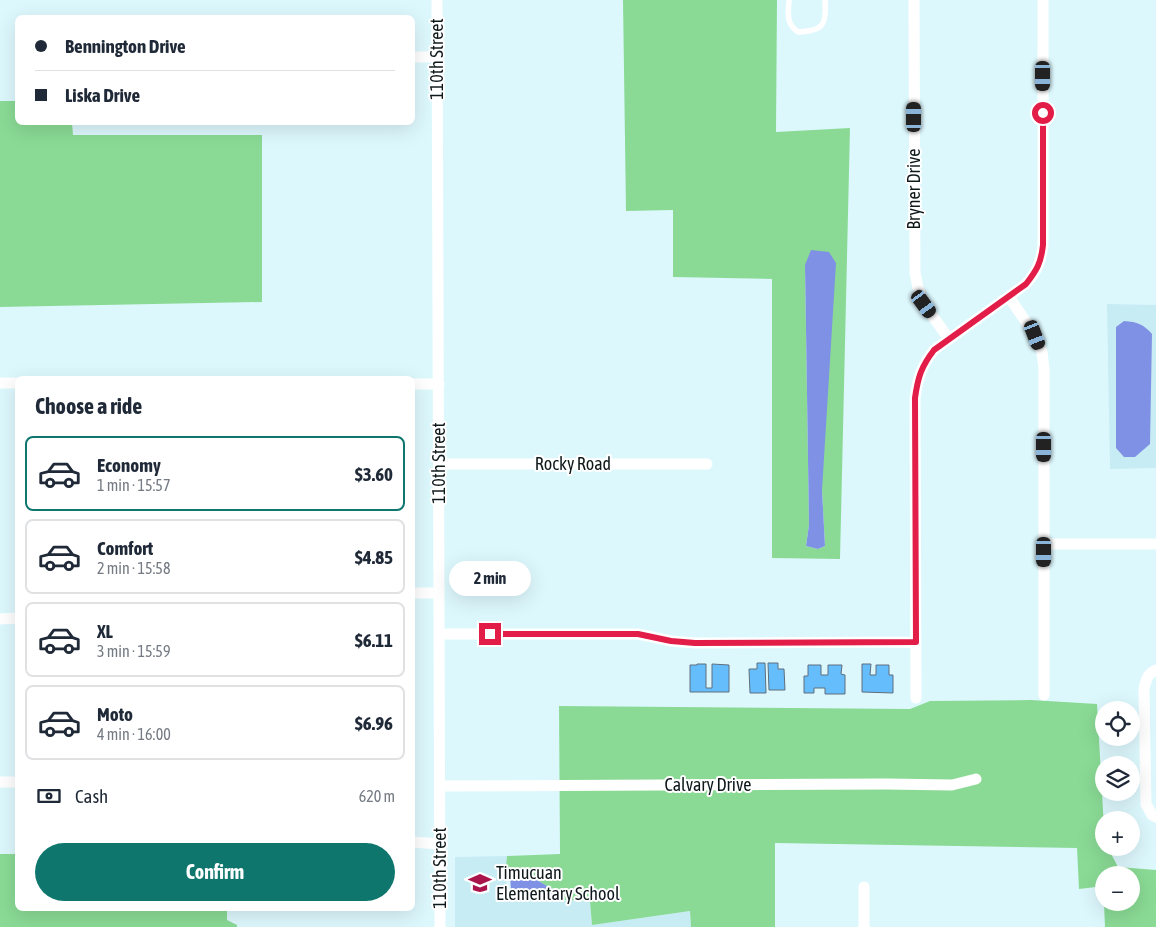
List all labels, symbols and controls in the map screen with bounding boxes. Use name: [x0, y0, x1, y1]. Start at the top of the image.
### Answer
street label: 110th Street: [426, 18, 447, 100]
text: Bennington Drive: [65, 35, 186, 57]
car: [1035, 61, 1050, 91]
text: Liska Drive: [65, 84, 140, 106]
car: [906, 102, 921, 132]
route start: [1032, 102, 1054, 124]
street label: Bryner Drive: [903, 149, 924, 229]
car: [909, 287, 938, 321]
car: [1022, 318, 1047, 352]
text: Choose a ride: [35, 393, 142, 419]
street label: 110th Street: [428, 422, 449, 504]
car: [1036, 432, 1051, 462]
icon: car: [37, 451, 82, 496]
street label: Rocky Road: [535, 453, 611, 474]
text: Economy: [97, 454, 161, 476]
text: $3.60: [355, 463, 393, 485]
text: 1 min · 15:57: [97, 476, 170, 494]
icon: car: [37, 534, 82, 579]
text: Comfort: [97, 537, 153, 559]
car: [1036, 537, 1051, 567]
text: $4.85: [355, 546, 393, 568]
text: 2 min · 15:58: [97, 559, 170, 577]
callout: 2 min: [449, 562, 531, 596]
text: 2 min: [474, 569, 506, 587]
icon: car: [37, 617, 82, 662]
text: XL: [97, 620, 113, 642]
route end: [479, 623, 501, 645]
text: $6.11: [355, 629, 393, 651]
text: 3 min · 15:59: [97, 642, 170, 660]
icon: car: [37, 700, 82, 745]
map controls: [1095, 701, 1140, 911]
button: locate: [1095, 701, 1140, 746]
text: Moto: [97, 703, 133, 725]
text: $6.96: [355, 712, 393, 734]
text: 4 min · 16:00: [97, 725, 171, 743]
button: layers: [1095, 756, 1140, 801]
street label: Calvary Drive: [665, 774, 751, 795]
icon: cash: [35, 782, 63, 810]
text: Cash: [75, 785, 108, 807]
text: 620 m: [359, 787, 395, 805]
button: +: [1095, 811, 1140, 856]
street label: 110th Street: [429, 827, 450, 909]
button: Confirm: [35, 843, 395, 901]
place label: Timucuan Elementary School: [496, 862, 620, 904]
button: −: [1095, 866, 1140, 911]
school or university icon: Timucuan Elementary School: [467, 870, 493, 896]

